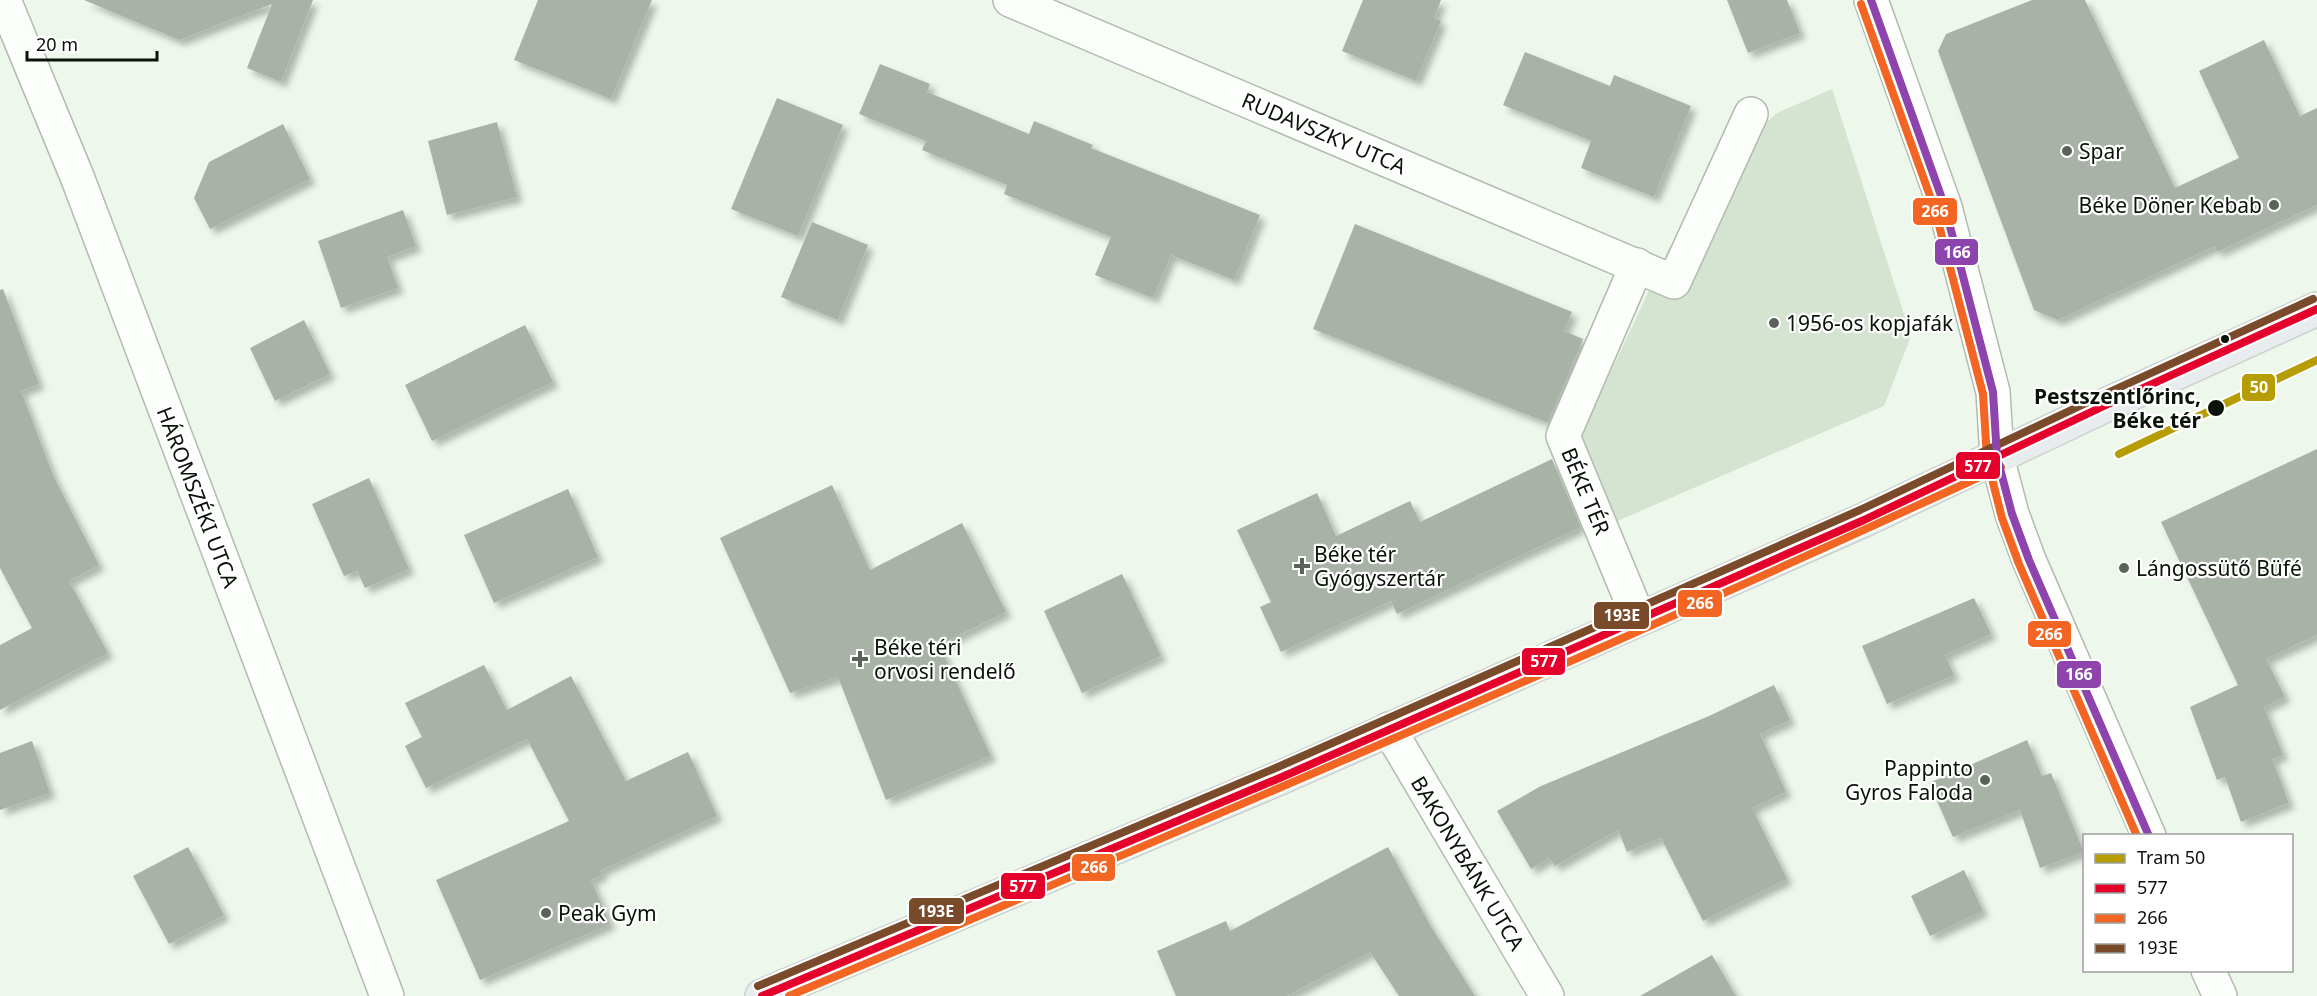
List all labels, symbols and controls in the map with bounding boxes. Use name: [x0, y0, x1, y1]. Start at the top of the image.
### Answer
scale bar: [27, 24, 158, 62]
text: 20 m: [36, 32, 78, 56]
street label: RUDAVSZKY UTCA: [1238, 86, 1411, 180]
place label: Spar: [2079, 137, 2124, 165]
marker: Spar: [2060, 144, 2074, 158]
place label: Béke Döner Kebab: [2079, 191, 2262, 219]
line badge: 266: [1912, 197, 1958, 226]
marker: Béke Döner Kebab: [2267, 198, 2281, 212]
text: 266: [1921, 200, 1949, 222]
line badge: 166: [1934, 238, 1979, 266]
text: 166: [1943, 241, 1971, 263]
place label: 1956-os kopjafák: [1786, 309, 1954, 337]
marker: 1956-os kopjafák: [1767, 316, 1781, 330]
unlabelled marker: [2219, 333, 2231, 345]
line badge: 50: [2241, 373, 2276, 402]
text: 50: [2250, 376, 2268, 398]
place label: Pestszentlőrinc, Béke tér: [2034, 382, 2202, 434]
marker: Pestszentlőrinc, Béke tér: [2206, 398, 2226, 418]
street label: HÁROMSZÉKI UTCA: [151, 403, 246, 592]
street label: BÉKE TÉR: [1555, 443, 1617, 539]
line badge: 577: [1955, 451, 2001, 480]
text: 577: [1964, 455, 1992, 477]
place label: Béke tér Gyógyszertár: [1314, 540, 1445, 592]
place label: Lángossütő Büfé: [2136, 554, 2302, 582]
marker: Béke tér Gyógyszertár: [1295, 559, 1309, 573]
marker: Lángossütő Büfé: [2117, 561, 2131, 575]
line badge: 266: [1677, 589, 1723, 618]
text: 266: [1686, 592, 1714, 614]
line badge: 193E: [1593, 601, 1650, 630]
text: 193E: [1604, 604, 1640, 626]
line badge: 266: [2027, 620, 2072, 648]
text: 266: [2035, 623, 2063, 645]
place label: Béke téri orvosi rendelő: [874, 633, 1016, 685]
line badge: 577: [1521, 647, 1566, 676]
marker: Béke téri orvosi rendelő: [851, 650, 869, 668]
text: 577: [1530, 650, 1558, 672]
line badge: 166: [2056, 660, 2102, 689]
text: 166: [2065, 663, 2093, 685]
place label: Pappinto Gyros Faloda: [1845, 754, 1973, 806]
street label: BAKONYBÁNK UTCA: [1405, 771, 1531, 956]
marker: Pappinto Gyros Faloda: [1978, 773, 1992, 787]
legend: [2083, 834, 2293, 972]
text: Tram 50: [2137, 845, 2205, 869]
line badge: 266: [1071, 853, 1116, 882]
text: 266: [1080, 856, 1108, 878]
line badge: 577: [1000, 872, 1046, 900]
text: 577: [1009, 875, 1037, 897]
text: 577: [2137, 875, 2168, 899]
line badge: 193E: [908, 897, 965, 925]
place label: Peak Gym: [558, 899, 657, 927]
text: 193E: [918, 900, 954, 922]
text: 266: [2137, 905, 2168, 929]
marker: Peak Gym: [539, 906, 553, 920]
text: 193E: [2137, 935, 2178, 959]

